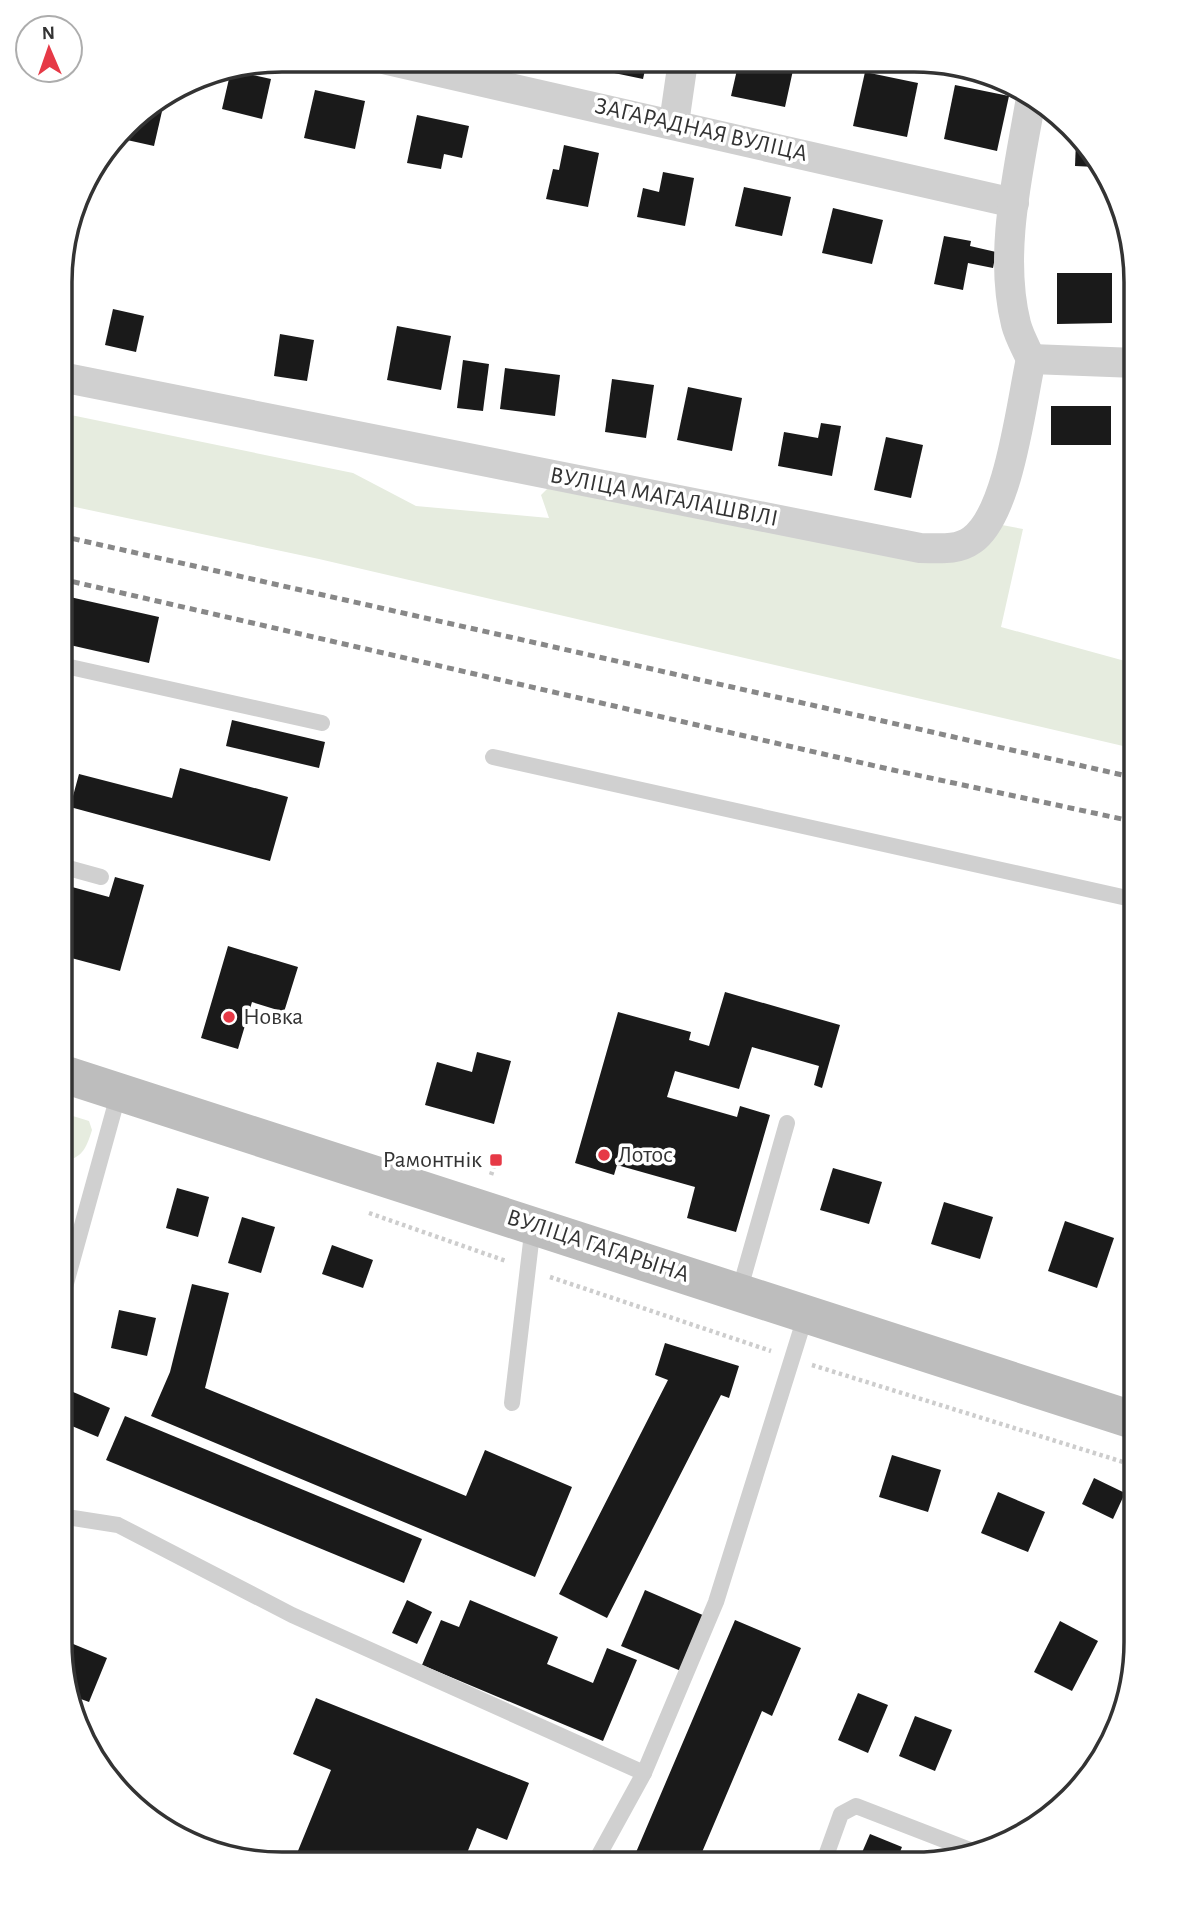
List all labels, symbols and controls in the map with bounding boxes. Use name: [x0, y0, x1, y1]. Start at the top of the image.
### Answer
north arrow: [14, 14, 84, 84]
text: N: [42, 24, 55, 43]
street label: ЗАГАРАДНАЯ ВУЛІЦА: [592, 94, 810, 166]
street label: ВУЛІЦА МАГАЛАШВІЛІ: [548, 463, 780, 531]
place label: Новка: [243, 1005, 303, 1029]
marker: Новка: [221, 1009, 237, 1025]
place label: Лотос: [618, 1143, 673, 1167]
marker: Лотос: [596, 1147, 612, 1163]
place label: Рамонтнік: [383, 1148, 482, 1172]
marker: Рамонтнік: [488, 1152, 504, 1168]
street label: ВУЛІЦА ГАГАРЫНА: [504, 1205, 692, 1287]

